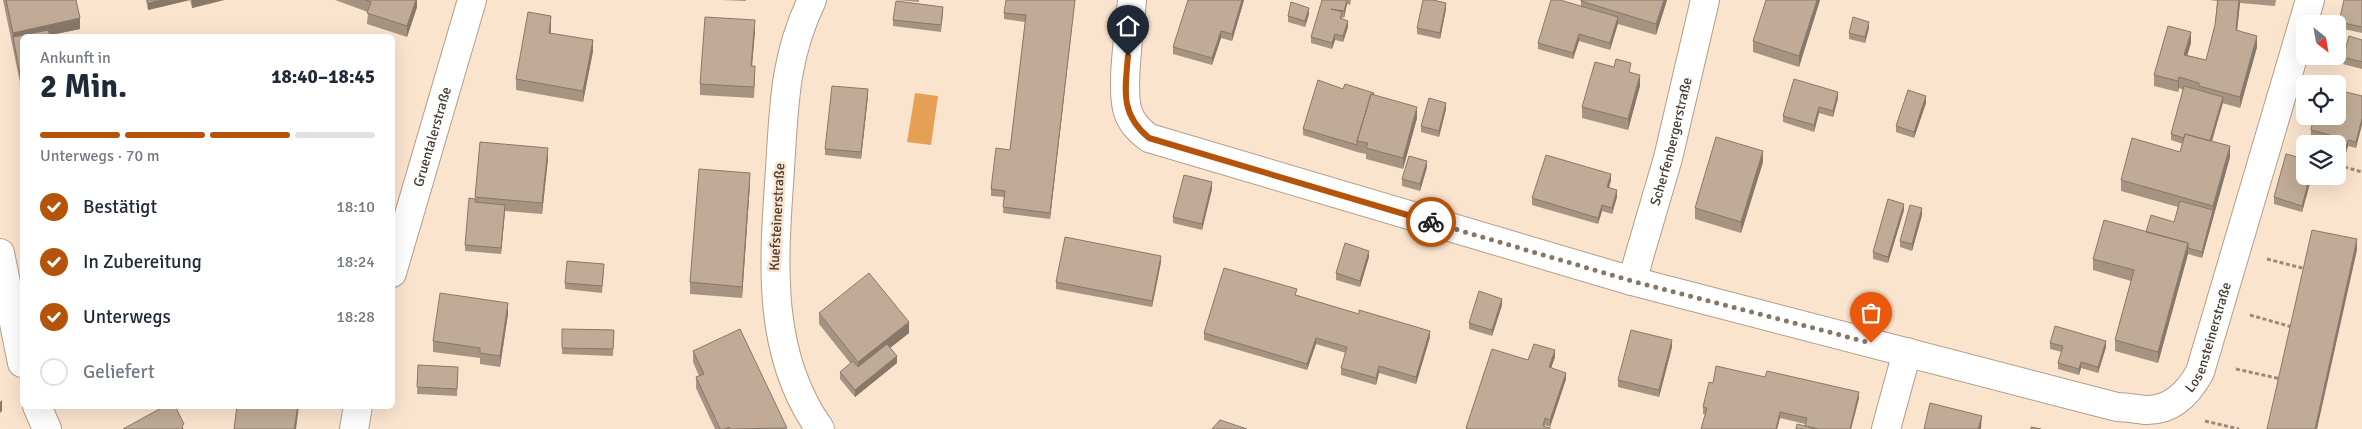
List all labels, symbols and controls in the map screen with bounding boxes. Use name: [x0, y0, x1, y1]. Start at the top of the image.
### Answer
pin: [1107, 5, 1149, 56]
icon: home: [1114, 12, 1142, 40]
north arrow: [2296, 15, 2346, 65]
map controls: [2296, 15, 2346, 185]
text: Ankunft in: [40, 48, 111, 68]
text: 18:40–18:45: [271, 65, 375, 89]
text: 2 Min.: [40, 67, 127, 106]
street label: Scherfenbergerstraße: [1646, 75, 1695, 207]
button: locate: [2296, 75, 2346, 125]
street label: Gruentalerstraße: [409, 85, 455, 189]
button: layers: [2296, 135, 2346, 185]
text: Unterwegs · 70 m: [40, 146, 159, 166]
street label: Kuefsteinerstraße: [766, 163, 788, 271]
icon: check: [40, 193, 68, 221]
text: Bestätigt: [83, 195, 157, 219]
text: 18:10: [336, 197, 375, 217]
courier: [1406, 197, 1456, 247]
icon: bike: [1417, 208, 1445, 236]
icon: check: [40, 248, 68, 276]
text: In Zubereitung: [83, 250, 202, 274]
text: 18:24: [336, 252, 375, 272]
street label: Losensteinerstraße: [2181, 280, 2235, 396]
pin: [1850, 292, 1892, 343]
icon: bag: [1857, 299, 1885, 327]
icon: check: [40, 303, 68, 331]
text: Unterwegs: [83, 305, 171, 329]
text: 18:28: [336, 307, 375, 327]
text: Geliefert: [83, 360, 155, 384]

